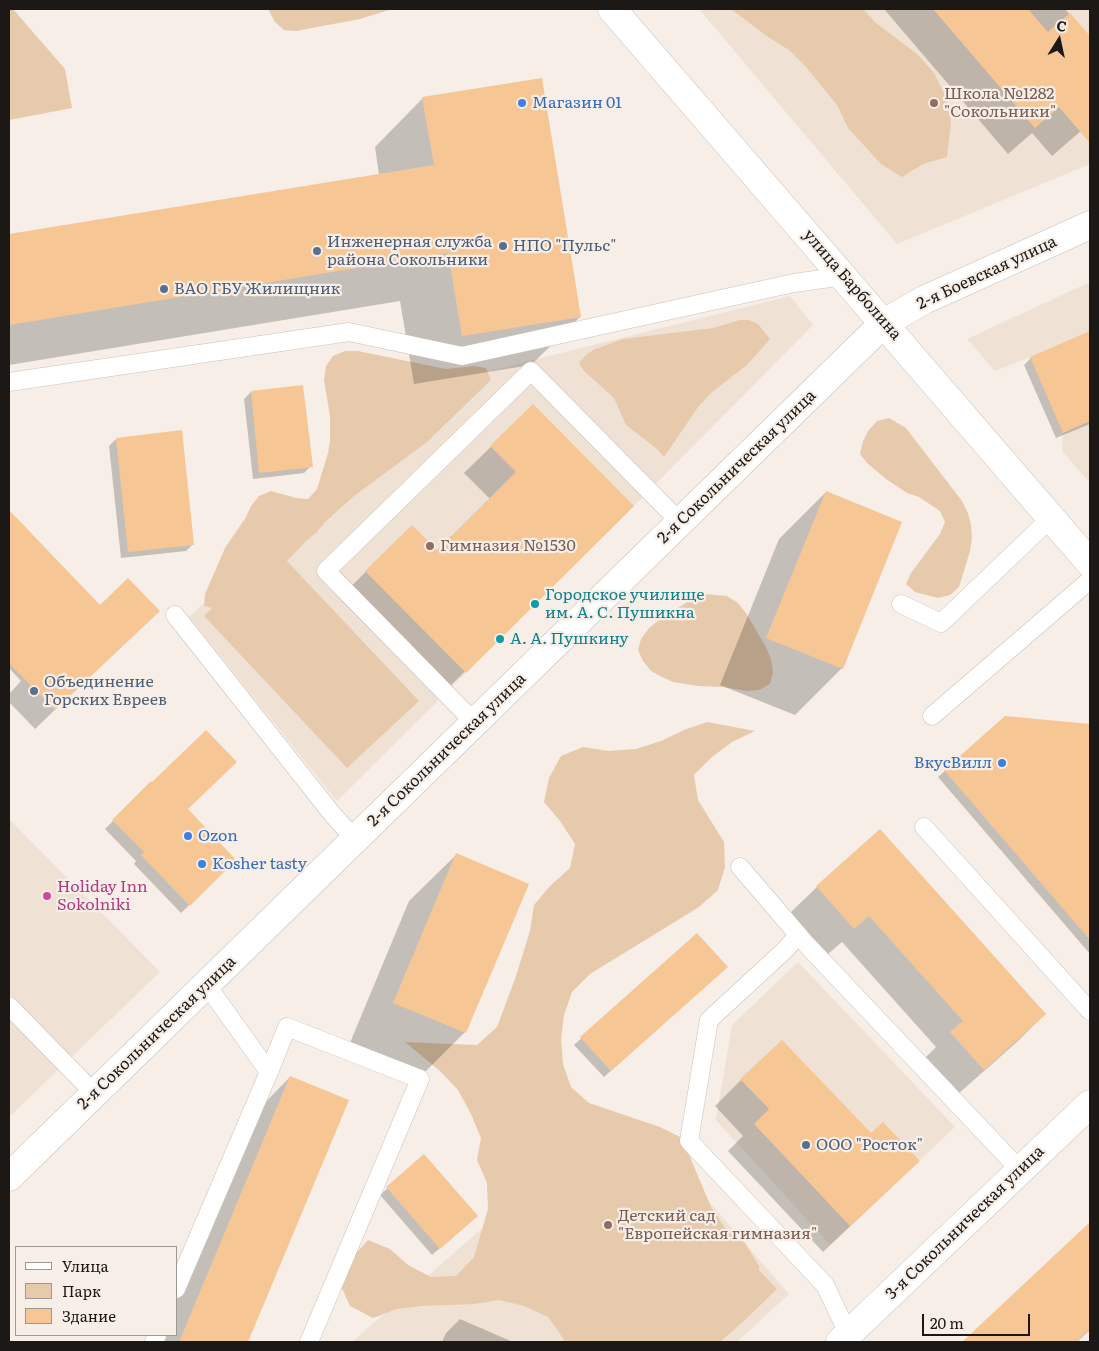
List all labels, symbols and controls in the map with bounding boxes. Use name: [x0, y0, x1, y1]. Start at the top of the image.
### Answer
north arrow: [1034, 15, 1084, 65]
text: С: [1055, 15, 1068, 36]
place label: Школа №1282 "Сокольники": [944, 84, 1056, 122]
place label: Магазин 01: [532, 93, 622, 113]
marker: Магазин 01: [516, 97, 528, 109]
marker: Школа №1282 "Сокольники": [928, 97, 940, 109]
street label: улица Барболина: [799, 226, 905, 344]
place label: Инженерная служба района Сокольники: [327, 232, 492, 270]
street label: 2-я Боевская улица: [914, 232, 1060, 314]
place label: НПО "Пульс": [513, 236, 616, 256]
marker: НПО "Пульс": [497, 240, 509, 252]
marker: Инженерная служба района Сокольники: [311, 245, 323, 257]
place label: ВАО ГБУ Жилищник: [174, 279, 340, 299]
marker: ВАО ГБУ Жилищник: [158, 283, 170, 295]
street label: 2-я Сокольническая улица: [654, 386, 820, 548]
place label: Гимназия №1530: [440, 536, 576, 556]
marker: Гимназия №1530: [424, 540, 436, 552]
place label: Городское училище им. А. С. Пушикна: [545, 585, 705, 623]
marker: Городское училище им. А. С. Пушикна: [529, 598, 541, 610]
place label: А. А. Пушкину: [510, 629, 628, 649]
marker: А. А. Пушкину: [494, 633, 506, 645]
street label: 2-я Сокольническая улица: [364, 669, 530, 831]
place label: Объединение Горских Евреев: [44, 672, 167, 710]
marker: Объединение Горских Евреев: [28, 685, 40, 697]
place label: ВкусВилл: [914, 753, 992, 773]
marker: ВкусВилл: [996, 757, 1008, 769]
place label: Ozon: [198, 826, 238, 846]
marker: Ozon: [182, 830, 194, 842]
place label: Kosher tasty: [212, 854, 307, 874]
marker: Kosher tasty: [196, 858, 208, 870]
place label: Holiday Inn Sokolniki: [57, 877, 148, 915]
marker: Holiday Inn Sokolniki: [41, 890, 53, 902]
street label: 2-я Сокольническая улица: [74, 952, 240, 1114]
place label: ООО "Росток": [816, 1135, 923, 1155]
marker: ООО "Росток": [800, 1139, 812, 1151]
street label: 3-я Сокольническая улица: [882, 1142, 1048, 1304]
place label: Детский сад "Европейская гимназия": [618, 1206, 817, 1244]
marker: Детский сад "Европейская гимназия": [602, 1219, 614, 1231]
legend: [15, 1246, 178, 1336]
text: Улица: [62, 1254, 109, 1277]
text: Парк: [62, 1279, 101, 1302]
text: Здание: [62, 1304, 116, 1327]
scale bar: [924, 1304, 1032, 1336]
text: 20 m: [930, 1311, 964, 1334]

